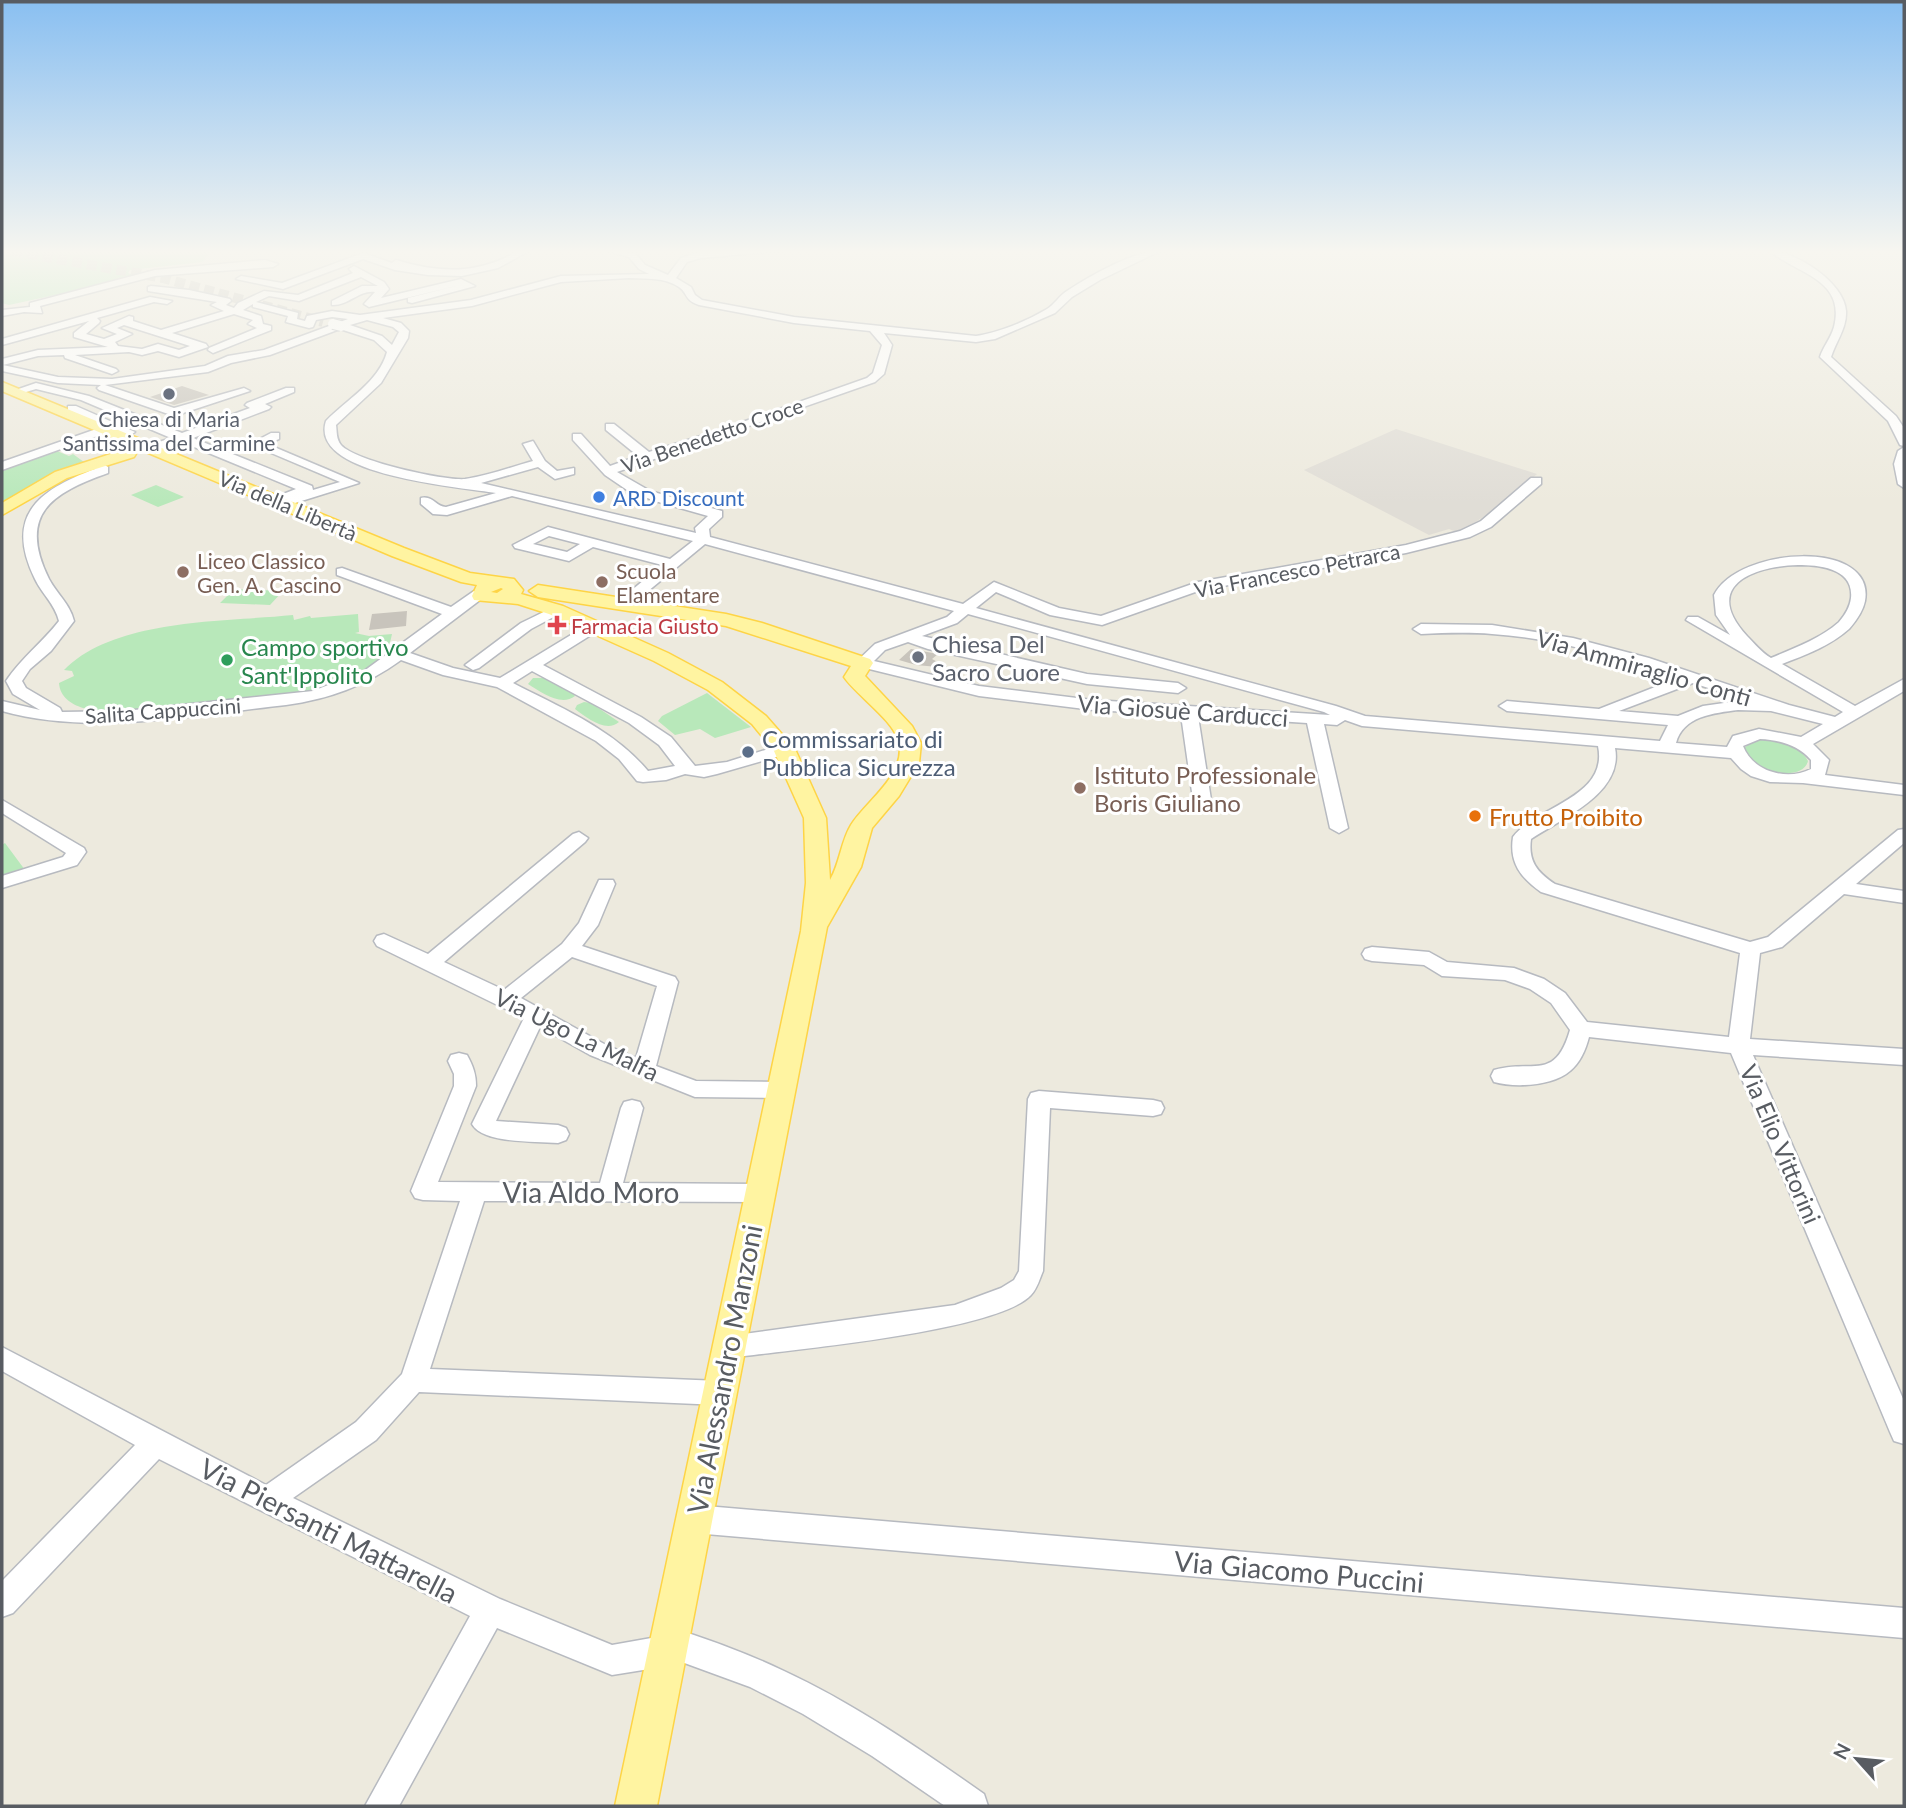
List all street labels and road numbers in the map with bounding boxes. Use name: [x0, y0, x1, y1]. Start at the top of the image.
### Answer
street label: Via Benedetto Croce: [618, 392, 806, 478]
street label: Via della Libertà: [215, 465, 361, 545]
street label: Via Francesco Petrarca: [1192, 538, 1402, 602]
street label: Via Ammiraglio Conti: [1533, 622, 1755, 712]
street label: Via Giosuè Carducci: [1077, 688, 1289, 732]
street label: Salita Cappuccini: [84, 692, 242, 728]
street label: Via Ugo La Malfa: [490, 982, 664, 1086]
street label: Via Elio Vittorini: [1734, 1060, 1828, 1228]
street label: Via Aldo Moro: [503, 1175, 680, 1209]
street label: Via Alessandro Manzoni: [679, 1221, 769, 1517]
street label: Via Piersanti Mattarella: [194, 1450, 464, 1610]
street label: Via Giacomo Puccini: [1173, 1543, 1425, 1599]

